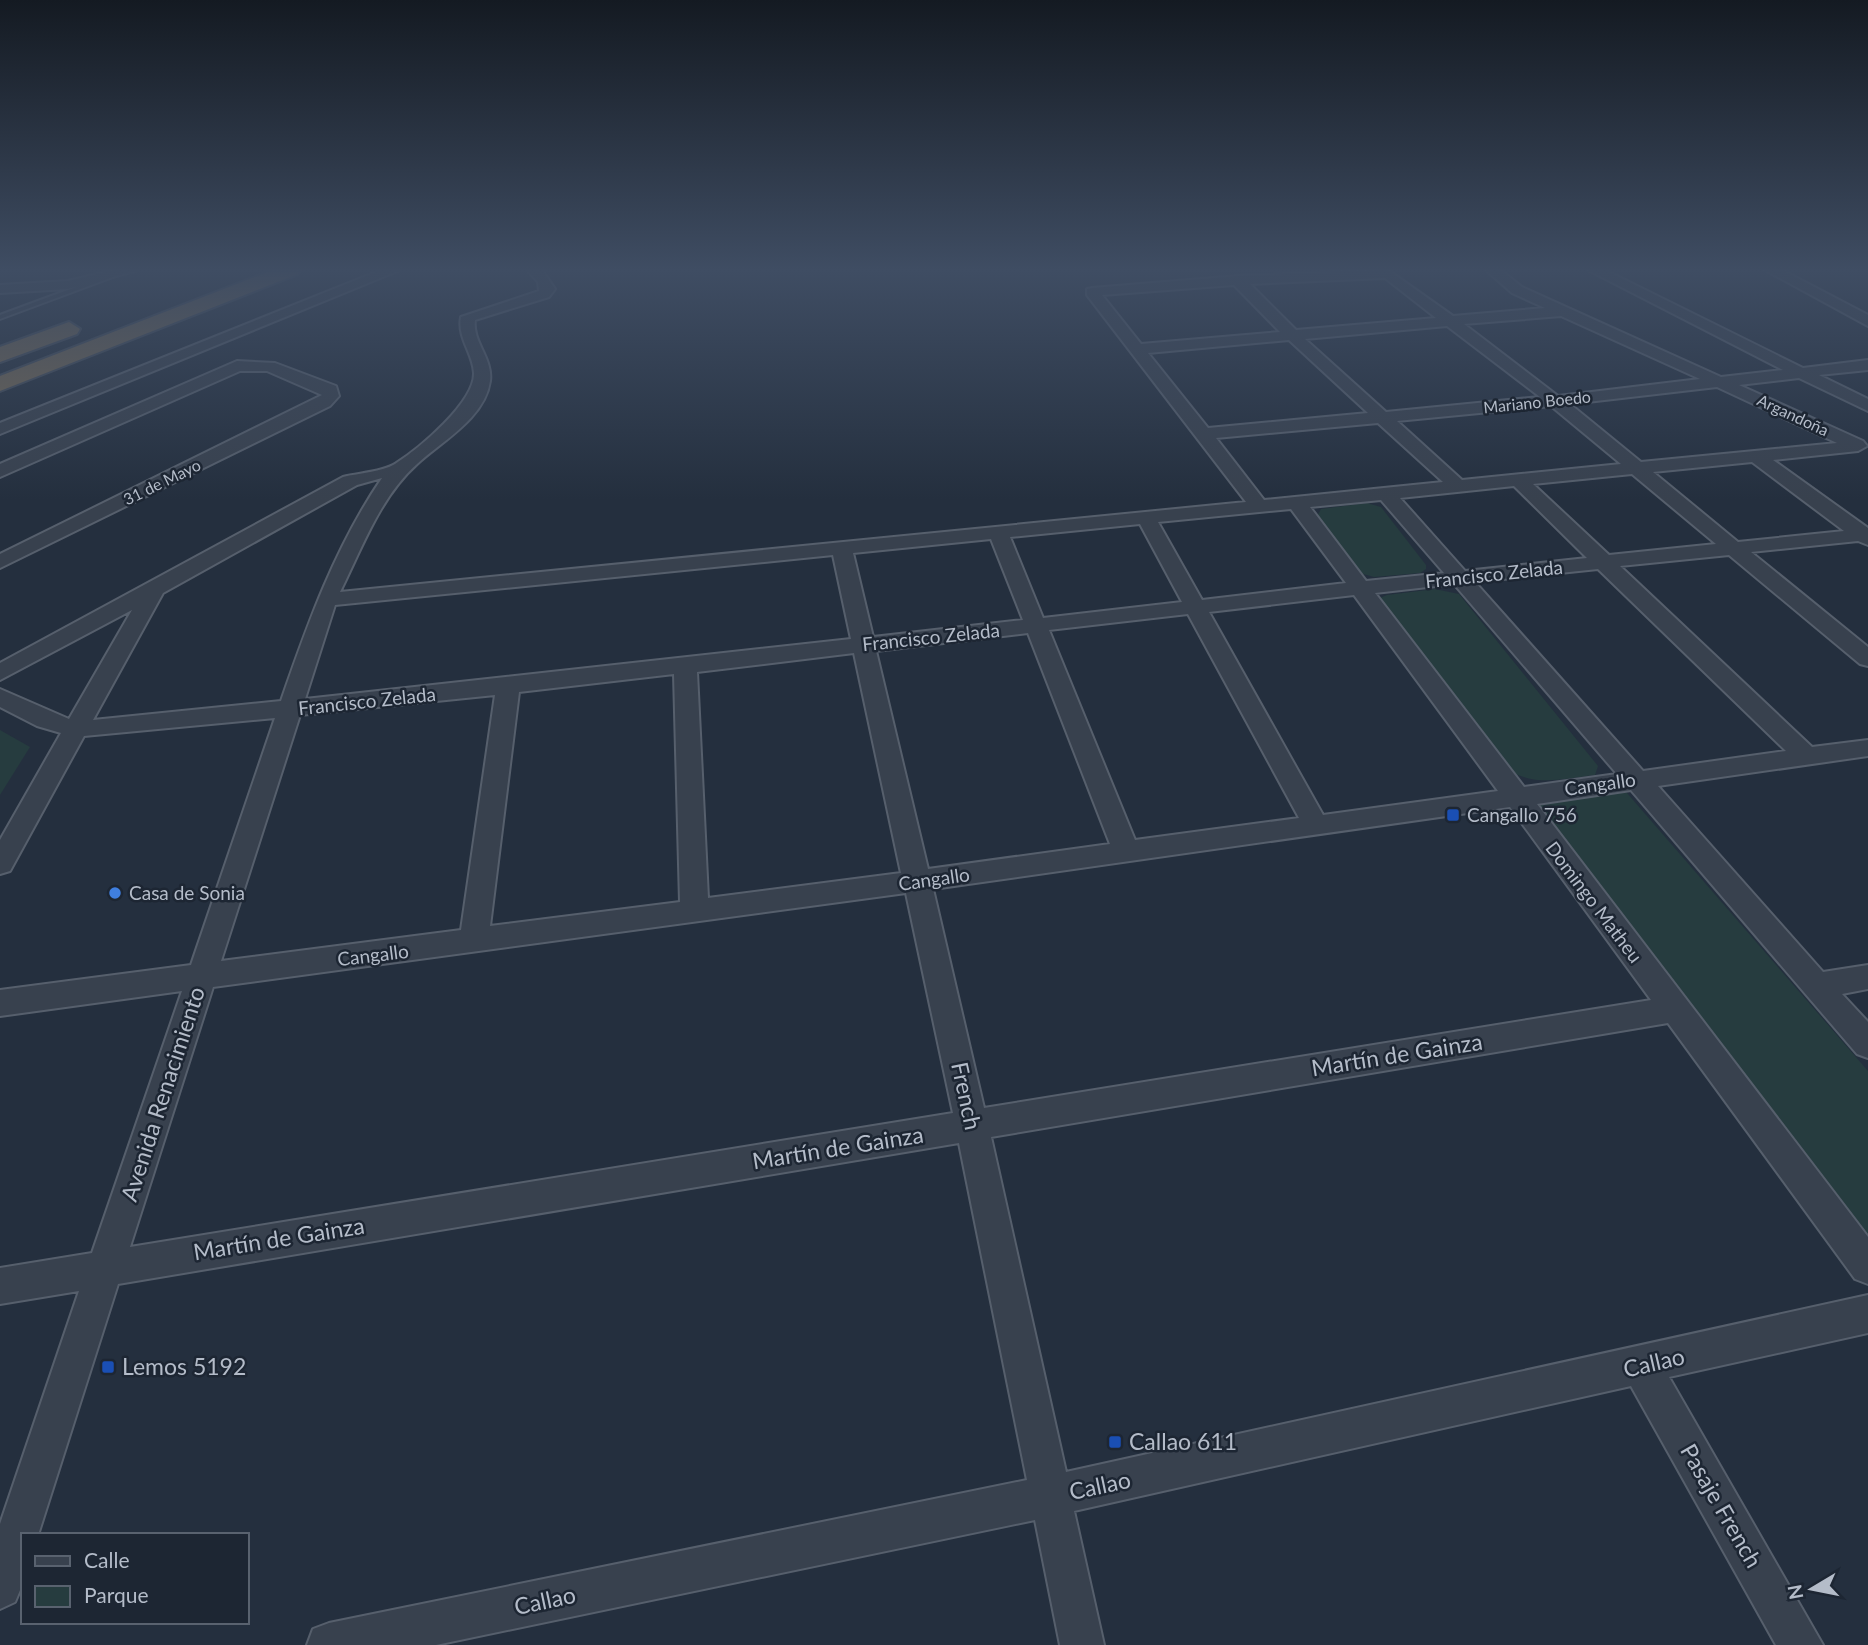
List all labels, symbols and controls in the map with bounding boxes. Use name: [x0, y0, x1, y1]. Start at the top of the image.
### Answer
street label: Mariano Boedo: [1482, 386, 1592, 417]
street label: Argandoña: [1755, 390, 1832, 439]
street label: 31 de Mayo: [120, 455, 204, 508]
street label: Francisco Zelada: [1424, 555, 1564, 592]
street label: Francisco Zelada: [861, 618, 1001, 655]
street label: Francisco Zelada: [297, 682, 437, 719]
street label: Cangallo: [1563, 767, 1637, 800]
place label: Cangallo 756: [1467, 803, 1577, 826]
marker: Cangallo 756: [1445, 807, 1461, 823]
street label: Domingo Matheu: [1541, 836, 1648, 967]
street label: Cangallo: [897, 862, 971, 895]
place label: Casa de Sonia: [129, 881, 245, 904]
marker: Casa de Sonia: [107, 885, 123, 901]
street label: Cangallo: [336, 939, 410, 970]
street label: Avenida Renacimiento: [114, 983, 210, 1205]
street label: Martín de Gainza: [1309, 1027, 1484, 1081]
street label: French: [946, 1059, 988, 1132]
street label: Martín de Gainza: [750, 1120, 925, 1174]
street label: Martín de Gainza: [191, 1211, 366, 1265]
street label: Callao: [1620, 1341, 1687, 1383]
place label: Lemos 5192: [122, 1352, 246, 1380]
marker: Lemos 5192: [100, 1359, 116, 1375]
place label: Callao 611: [1129, 1427, 1237, 1455]
marker: Callao 611: [1107, 1434, 1123, 1450]
street label: Pasaje French: [1675, 1439, 1769, 1572]
street label: Callao: [1066, 1465, 1133, 1505]
legend: [21, 1533, 248, 1624]
text: Calle: [84, 1547, 129, 1572]
north arrow: [1777, 1554, 1847, 1624]
street label: Callao: [511, 1580, 578, 1620]
text: Parque: [84, 1582, 149, 1607]
text: N: [1782, 1583, 1807, 1601]

